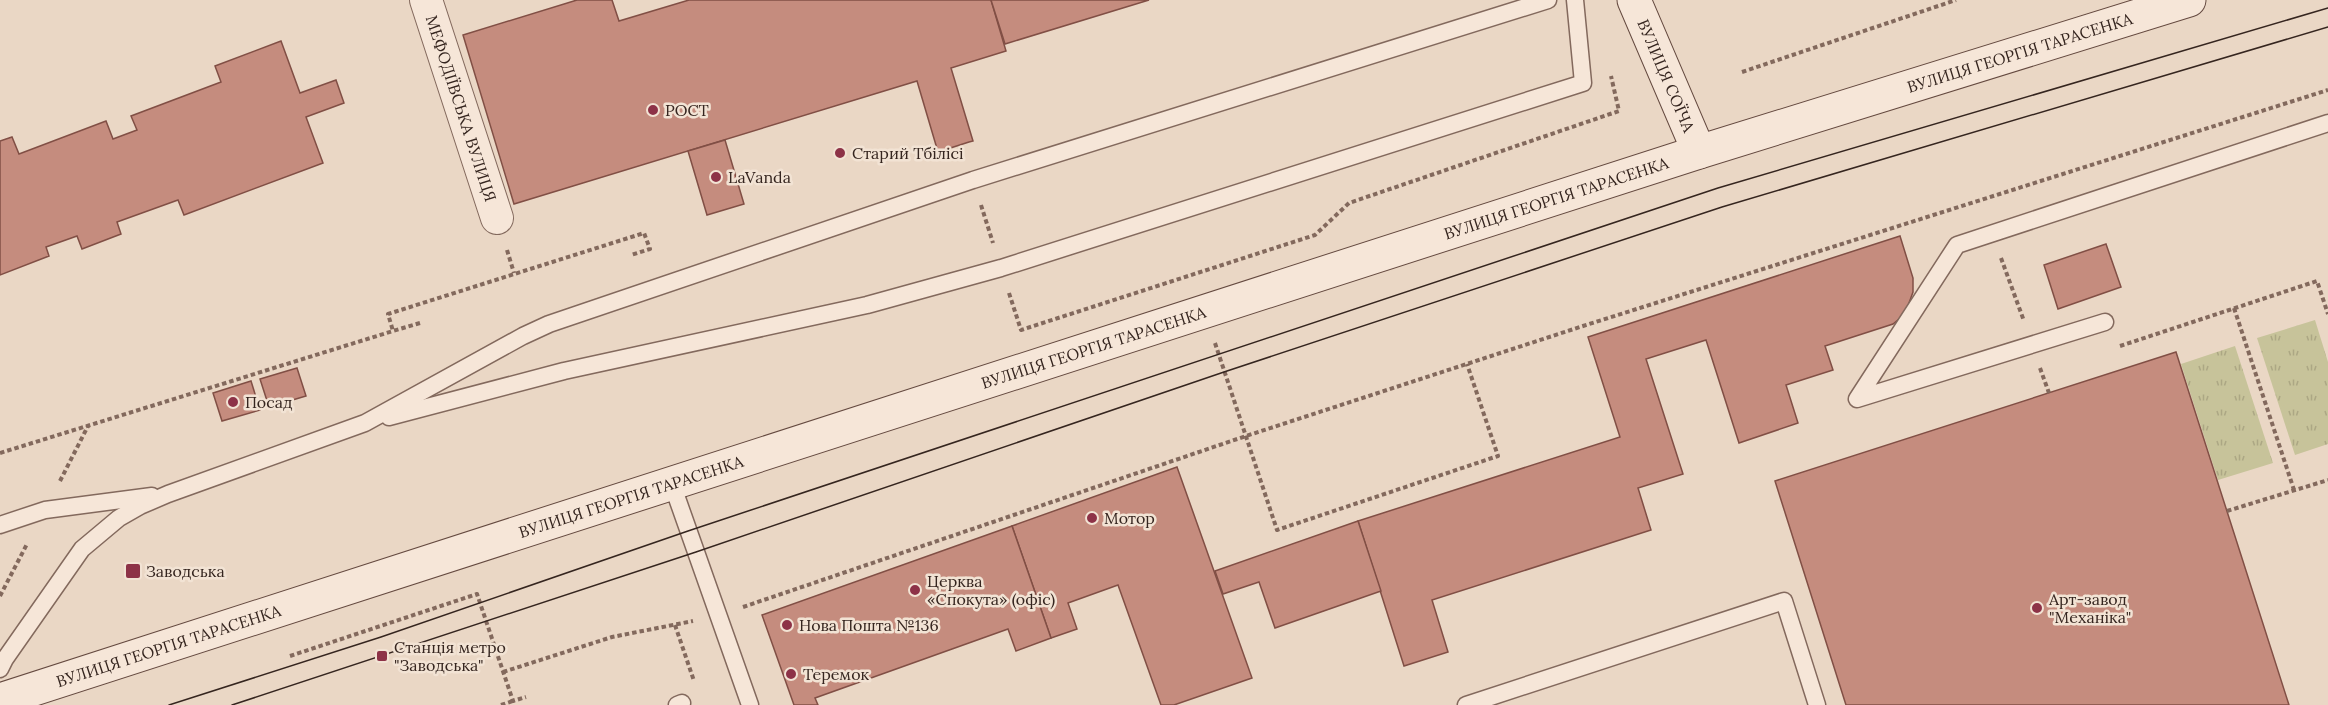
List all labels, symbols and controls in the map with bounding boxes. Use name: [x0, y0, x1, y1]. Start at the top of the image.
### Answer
street label: ВУЛИЦЯ ГЕОРГІЯ ТАРАСЕНКА: [1905, 8, 2136, 97]
street label: МЕФОДІЇВСЬКА ВУЛИЦЯ: [422, 13, 501, 204]
street label: ВУЛИЦЯ СОЇЧА: [1633, 16, 1700, 136]
place label: РОСТ: [665, 100, 709, 120]
marker: РОСТ: [646, 103, 660, 117]
place label: Старий Тбілісі: [852, 143, 964, 163]
marker: Старий Тбілісі: [833, 146, 847, 160]
street label: ВУЛИЦЯ ГЕОРГІЯ ТАРАСЕНКА: [1441, 152, 1672, 244]
place label: LaVanda: [728, 167, 791, 187]
marker: LaVanda: [709, 170, 723, 184]
street label: ВУЛИЦЯ ГЕОРГІЯ ТАРАСЕНКА: [979, 301, 1209, 393]
place label: Посад: [245, 392, 293, 412]
marker: Посад: [226, 395, 240, 409]
street label: ВУЛИЦЯ ГЕОРГІЯ ТАРАСЕНКА: [516, 451, 747, 542]
place label: Мотор: [1104, 508, 1155, 528]
marker: Мотор: [1085, 511, 1099, 525]
place label: Заводська: [146, 561, 225, 581]
marker: Заводська: [124, 562, 142, 580]
place label: Церква «Спокута» (офіс): [927, 571, 1055, 610]
marker: Церква «Спокута» (офіс): [908, 583, 922, 597]
place label: Арт-завод "Механіка": [2048, 589, 2131, 627]
street label: ВУЛИЦЯ ГЕОРГІЯ ТАРАСЕНКА: [54, 600, 284, 691]
marker: Арт-завод "Механіка": [2030, 601, 2044, 615]
place label: Нова Пошта №136: [799, 615, 939, 635]
marker: Нова Пошта №136: [780, 618, 794, 632]
place label: Станція метро "Заводська": [394, 637, 506, 675]
marker: Станція метро "Заводська": [375, 649, 389, 663]
place label: Теремок: [803, 664, 870, 684]
marker: Теремок: [784, 667, 798, 681]

